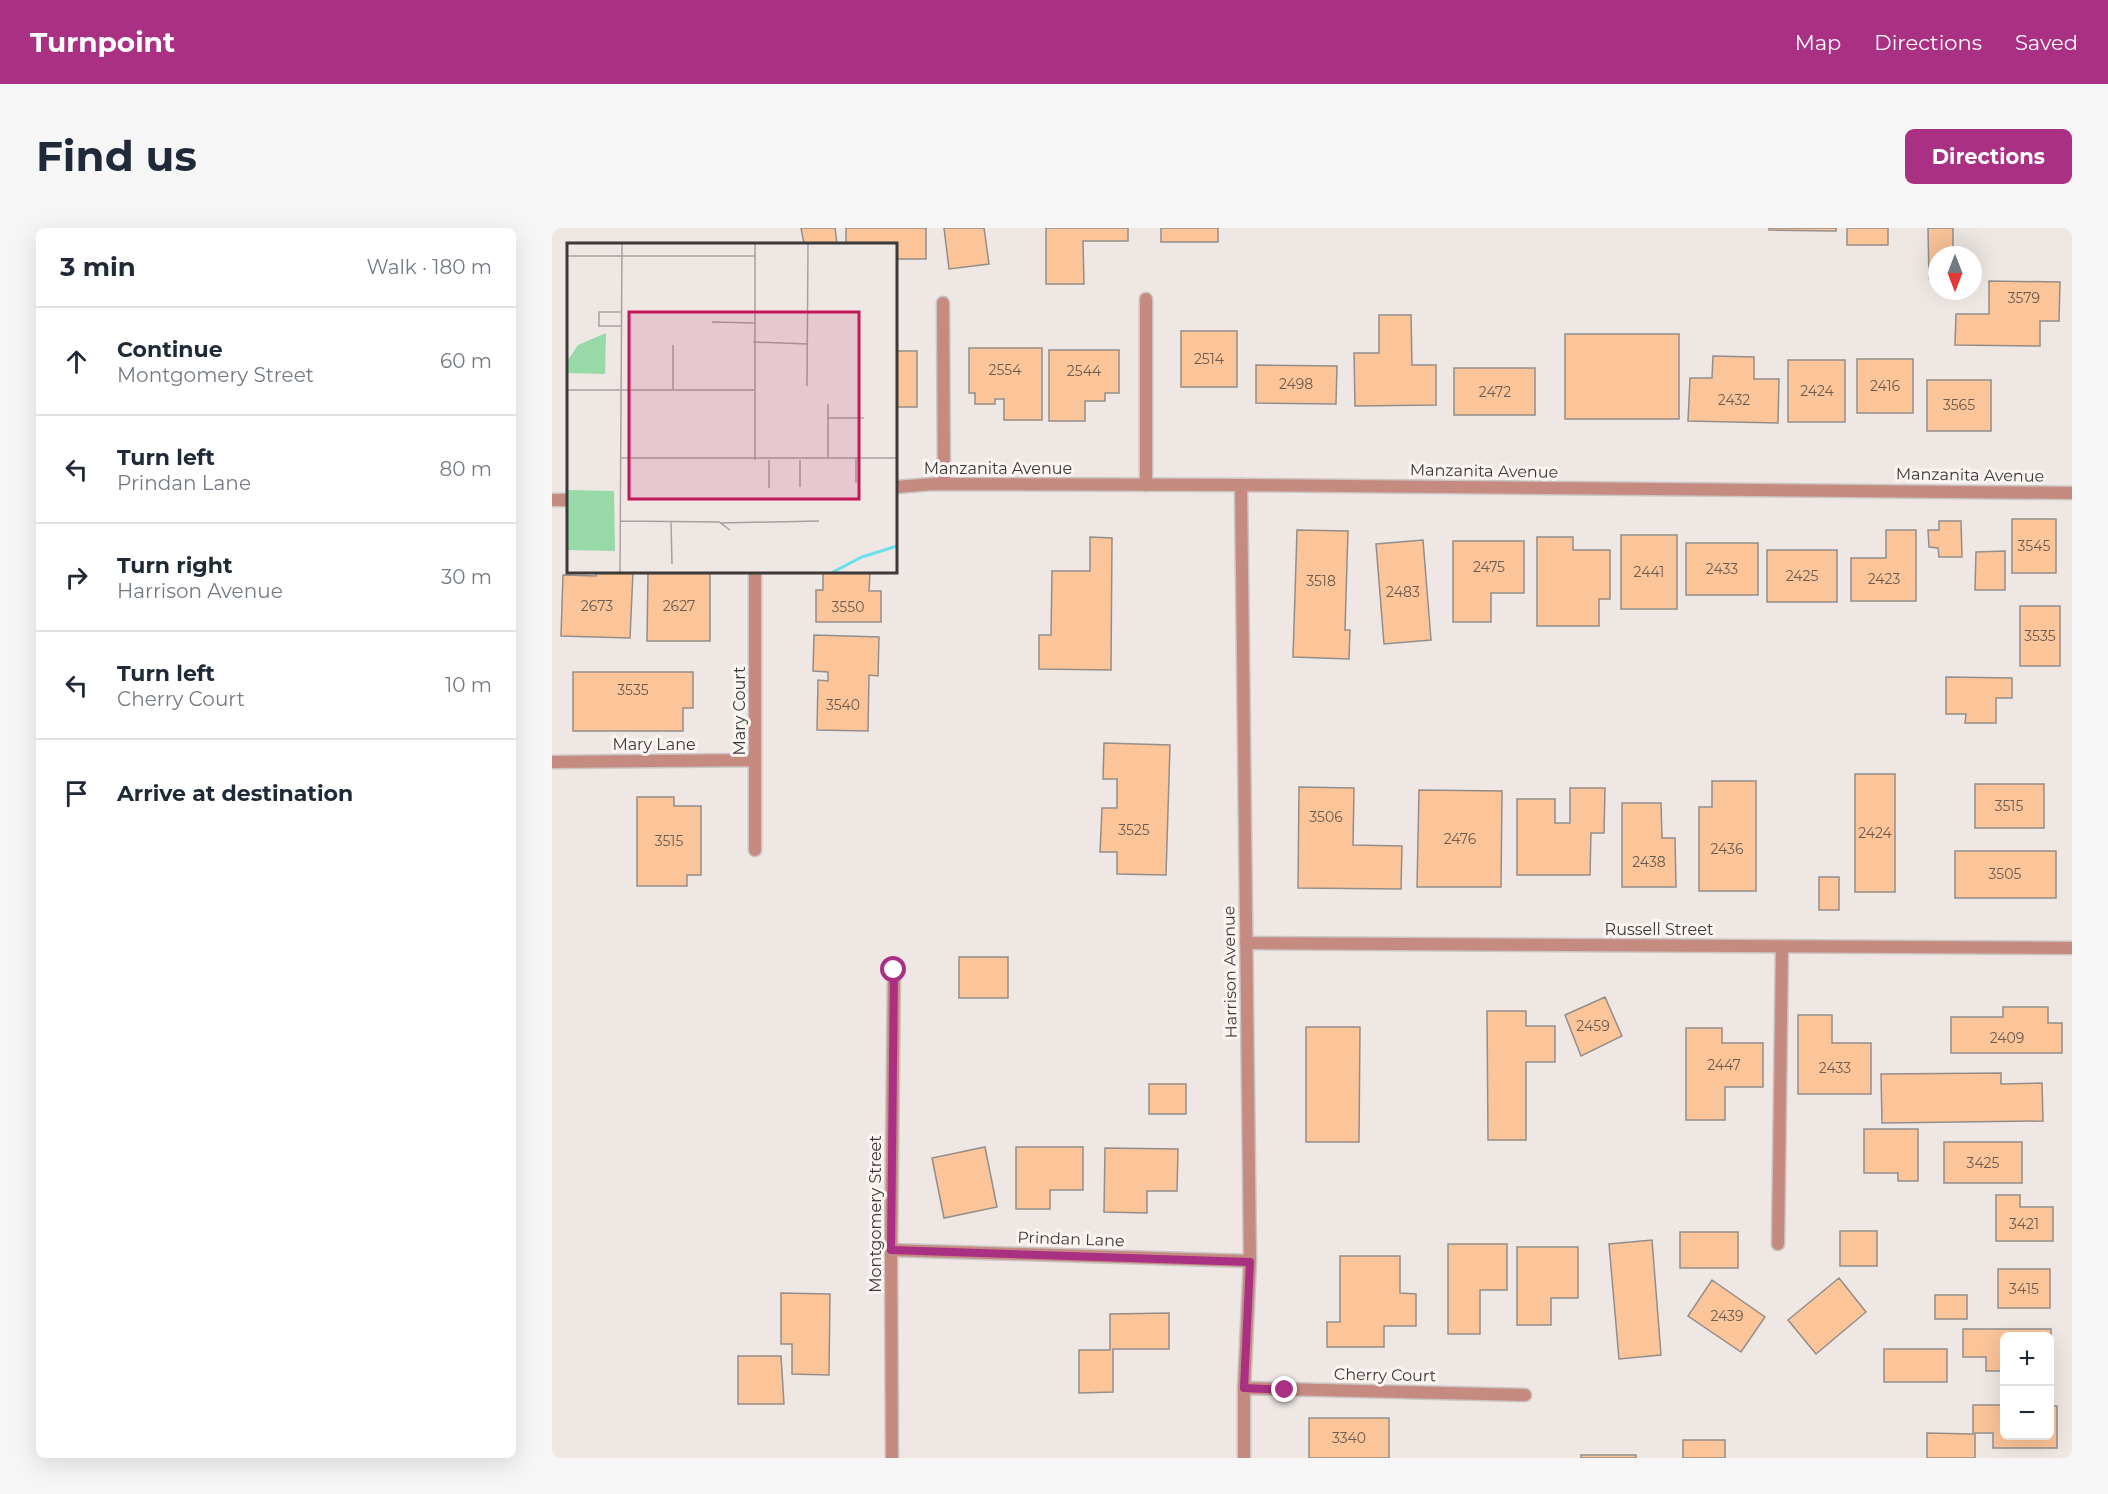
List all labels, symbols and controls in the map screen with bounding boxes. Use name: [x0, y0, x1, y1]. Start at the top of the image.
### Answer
text: Turnpoint: [30, 25, 175, 59]
text: Map: [1795, 30, 1841, 55]
text: Directions: [1874, 30, 1982, 55]
text: Saved: [2015, 30, 2078, 55]
button: Directions: [1905, 129, 2072, 184]
text: Find us: [36, 130, 197, 182]
inset map: [567, 243, 897, 573]
north arrow: [1928, 246, 1982, 300]
text: 3 min: [60, 251, 136, 283]
text: Walk · 180 m: [367, 255, 492, 279]
house number: 3579: [2008, 289, 2040, 307]
text: Continue: [117, 336, 223, 363]
icon: ahead: [60, 345, 93, 378]
text: 60 m: [440, 349, 492, 373]
house number: 2514: [1194, 350, 1225, 368]
house number: 2554: [989, 361, 1022, 379]
house number: 2544: [1067, 362, 1102, 380]
text: Montgomery Street: [117, 363, 314, 387]
house number: 2498: [1279, 375, 1313, 393]
house number: 2416: [1870, 377, 1901, 395]
house number: 2424: [1800, 382, 1835, 400]
house number: 2472: [1479, 383, 1511, 401]
house number: 2432: [1718, 391, 1750, 409]
house number: 3565: [1943, 396, 1975, 414]
text: Turn left: [117, 444, 215, 471]
icon: left: [60, 453, 93, 486]
text: 80 m: [440, 457, 492, 481]
street label: Manzanita Avenue: [924, 459, 1072, 478]
street label: Manzanita Avenue: [1410, 460, 1558, 482]
street label: Manzanita Avenue: [1896, 464, 2044, 486]
text: Prindan Lane: [117, 471, 251, 495]
house number: 3545: [2018, 537, 2050, 555]
text: Turn right: [117, 552, 232, 579]
house number: 2475: [1473, 558, 1505, 576]
house number: 2433: [1706, 560, 1738, 578]
icon: right: [60, 561, 93, 594]
house number: 2441: [1634, 563, 1664, 581]
text: 30 m: [441, 565, 492, 589]
house number: 2425: [1786, 567, 1818, 585]
house number: 2423: [1868, 570, 1900, 588]
house number: 3518: [1306, 572, 1336, 590]
text: Harrison Avenue: [117, 579, 283, 603]
house number: 2483: [1386, 583, 1420, 601]
house number: 2673: [581, 597, 613, 615]
house number: 2627: [663, 597, 695, 615]
house number: 3550: [832, 598, 864, 616]
house number: 3535: [2024, 627, 2056, 645]
text: Turn left: [117, 660, 215, 687]
street label: Mary Court: [730, 666, 749, 755]
icon: left: [60, 669, 93, 702]
text: 10 m: [445, 673, 492, 697]
house number: 3535: [617, 681, 649, 699]
text: Cherry Court: [117, 687, 245, 711]
house number: 3540: [826, 696, 860, 714]
street label: Mary Lane: [612, 735, 696, 754]
icon: arrive: [60, 777, 93, 810]
text: Arrive at destination: [117, 780, 353, 807]
house number: 3515: [1995, 797, 2023, 815]
house number: 3506: [1309, 808, 1343, 826]
house number: 3525: [1118, 821, 1150, 839]
house number: 2424: [1858, 824, 1893, 842]
house number: 2476: [1444, 830, 1477, 848]
house number: 3515: [655, 832, 683, 850]
house number: 2436: [1710, 840, 1744, 858]
house number: 2438: [1632, 853, 1666, 871]
house number: 3505: [1989, 865, 2022, 883]
street label: Harrison Avenue: [1219, 906, 1241, 1038]
street label: Russell Street: [1605, 920, 1714, 939]
route start: [880, 956, 906, 982]
house number: 2459: [1576, 1017, 1610, 1035]
house number: 2409: [1990, 1029, 2024, 1047]
house number: 2447: [1707, 1056, 1741, 1074]
house number: 2433: [1819, 1059, 1851, 1077]
street label: Montgomery Street: [866, 1135, 885, 1293]
house number: 3425: [1967, 1154, 2000, 1172]
house number: 3421: [2009, 1215, 2039, 1233]
street label: Prindan Lane: [1017, 1228, 1125, 1250]
house number: 3415: [2009, 1280, 2039, 1298]
house number: 2439: [1710, 1307, 1744, 1325]
map controls: [2000, 1332, 2054, 1440]
button: +: [2000, 1332, 2054, 1386]
street label: Cherry Court: [1334, 1365, 1437, 1385]
route end: [1271, 1376, 1297, 1402]
button: −: [2000, 1386, 2054, 1440]
house number: 3340: [1332, 1429, 1366, 1447]

